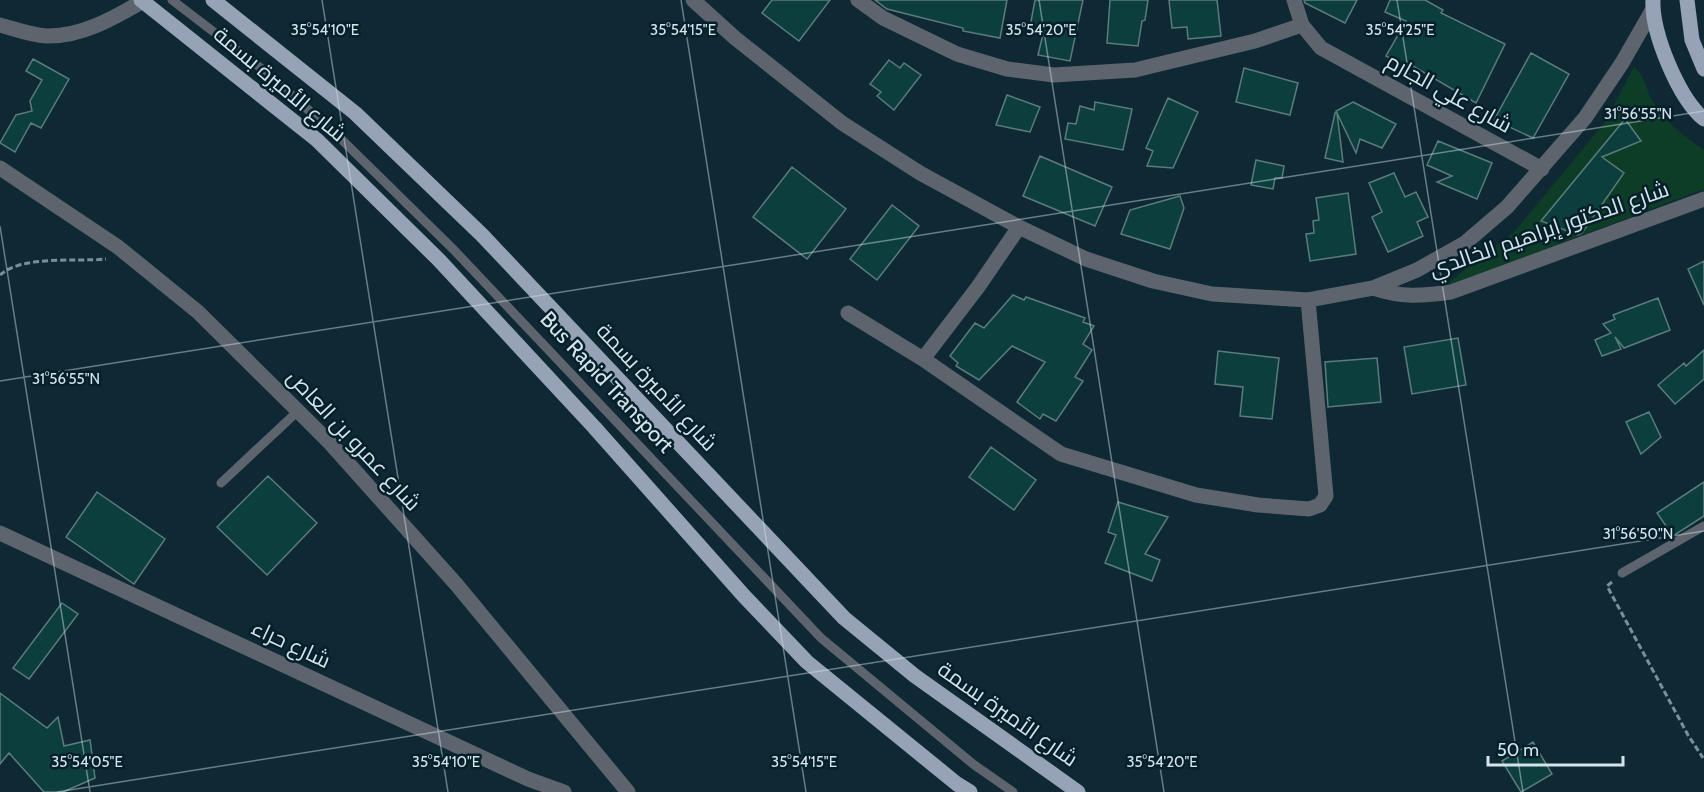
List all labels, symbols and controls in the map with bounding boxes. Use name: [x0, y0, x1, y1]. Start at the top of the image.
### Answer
street label: شارع الأميرة بسمة: [207, 21, 352, 148]
text: 35°54'10"E: [291, 21, 359, 39]
text: 35°54'15"E: [650, 21, 716, 39]
text: 35°54'20"E: [1005, 21, 1077, 39]
text: 35°54'25"E: [1366, 21, 1434, 39]
street label: شارع علي الجارم: [1380, 47, 1517, 141]
text: 31°56'55"N: [1604, 105, 1672, 123]
street label: شارع الدكتور إبراهيم الخالدي: [1425, 175, 1673, 286]
street label: Bus Rapid Transport: [534, 306, 680, 459]
street label: شارع الأميرة بسمة: [590, 317, 723, 457]
street label: شارع عمرو بن العاص: [281, 364, 427, 517]
text: 31°56'55"N: [32, 370, 100, 388]
text: 31°56'50"N: [1603, 525, 1673, 543]
street label: شارع حراء: [247, 614, 335, 675]
street label: شارع الأميرة بسمة: [932, 656, 1083, 773]
scale bar: [1488, 729, 1623, 767]
text: 50 m: [1497, 739, 1539, 761]
text: 35°54'05"E: [51, 753, 123, 771]
text: 35°54'10"E: [412, 753, 480, 771]
text: 35°54'15"E: [771, 753, 837, 771]
text: 35°54'20"E: [1126, 753, 1198, 771]

